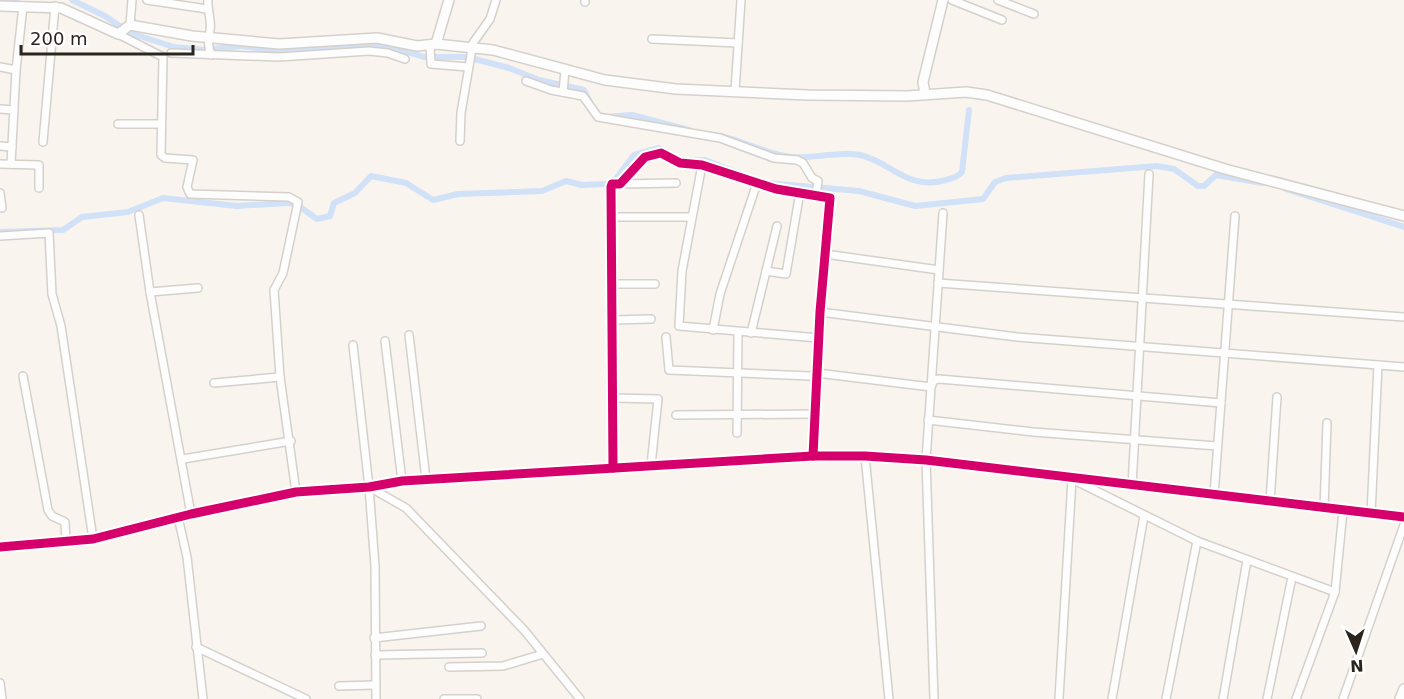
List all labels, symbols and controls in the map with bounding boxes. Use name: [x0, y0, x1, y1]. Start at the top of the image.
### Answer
scale bar: [21, 18, 194, 56]
text: 200 m: [30, 28, 88, 49]
north arrow: [1326, 621, 1386, 681]
text: N: [1350, 656, 1364, 675]

